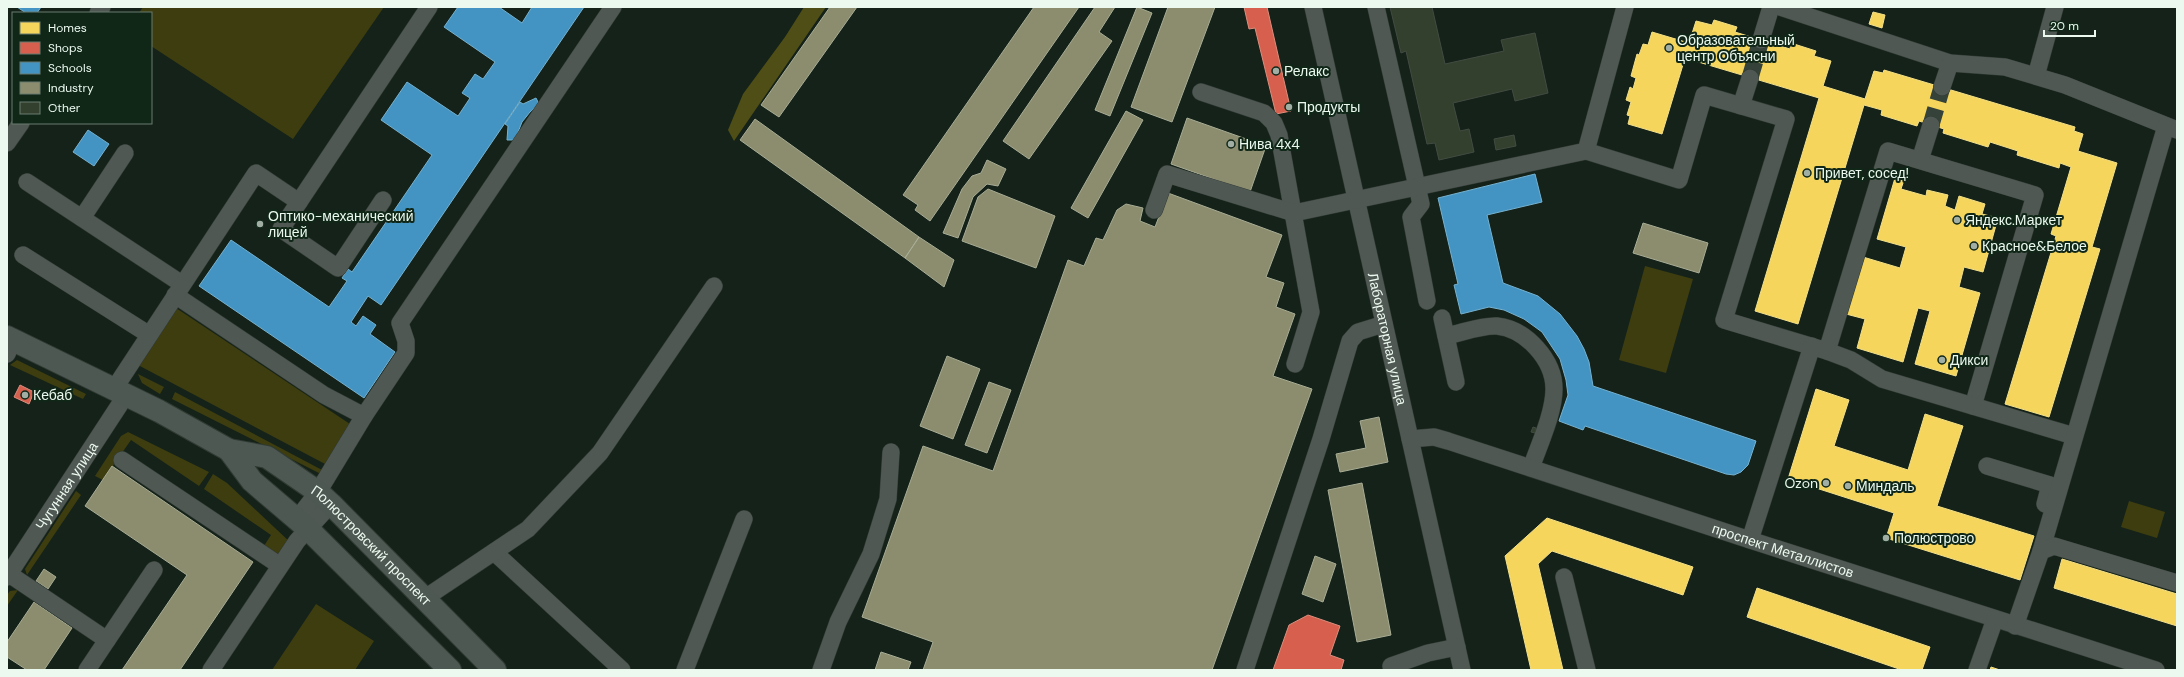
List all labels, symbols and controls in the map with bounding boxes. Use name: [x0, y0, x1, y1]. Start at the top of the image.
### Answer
legend: [12, 12, 152, 124]
scale bar: [2044, 12, 2095, 38]
text: 20 m: [2050, 18, 2079, 34]
text: Homes: [48, 20, 87, 36]
place label: Образовательный центр Объясни: [1677, 31, 1795, 65]
text: Shops: [48, 40, 83, 56]
marker: Образовательный центр Объясни: [1664, 43, 1674, 53]
text: Schools: [48, 60, 92, 76]
place label: Релакс: [1284, 62, 1329, 80]
marker: Релакс: [1271, 66, 1281, 76]
text: Industry: [48, 80, 94, 96]
place label: Продукты: [1297, 98, 1360, 116]
text: Other: [48, 100, 81, 116]
marker: Продукты: [1284, 102, 1294, 112]
place label: Нива 4х4: [1239, 135, 1300, 153]
marker: Нива 4х4: [1226, 139, 1236, 149]
place label: Привет, сосед!: [1815, 164, 1909, 182]
marker: Привет, сосед!: [1802, 168, 1812, 178]
place label: Оптико-механический лицей: [268, 207, 413, 241]
place label: Яндекс.Маркет: [1965, 211, 2063, 229]
marker: Яндекс.Маркет: [1952, 215, 1962, 225]
marker: Оптико-механический лицей: [255, 219, 265, 229]
place label: Красное&Белое: [1982, 237, 2087, 255]
marker: Красное&Белое: [1969, 241, 1979, 251]
street label: Лабораторная улица: [1364, 271, 1411, 407]
place label: Дикси: [1950, 351, 1988, 369]
marker: Дикси: [1937, 355, 1947, 365]
place label: Кебаб: [33, 386, 72, 404]
marker: Кебаб: [20, 390, 30, 400]
street label: Чугунная улица: [31, 438, 102, 533]
place label: Ozon: [1784, 474, 1818, 492]
place label: Миндаль: [1856, 477, 1915, 495]
marker: Ozon: [1821, 478, 1831, 488]
street label: Полюстровский проспект: [308, 481, 436, 610]
marker: Миндаль: [1843, 481, 1853, 491]
street label: проспект Металлистов: [1710, 519, 1856, 582]
place label: Полюстрово: [1894, 529, 1974, 547]
marker: Полюстрово: [1881, 533, 1891, 543]

